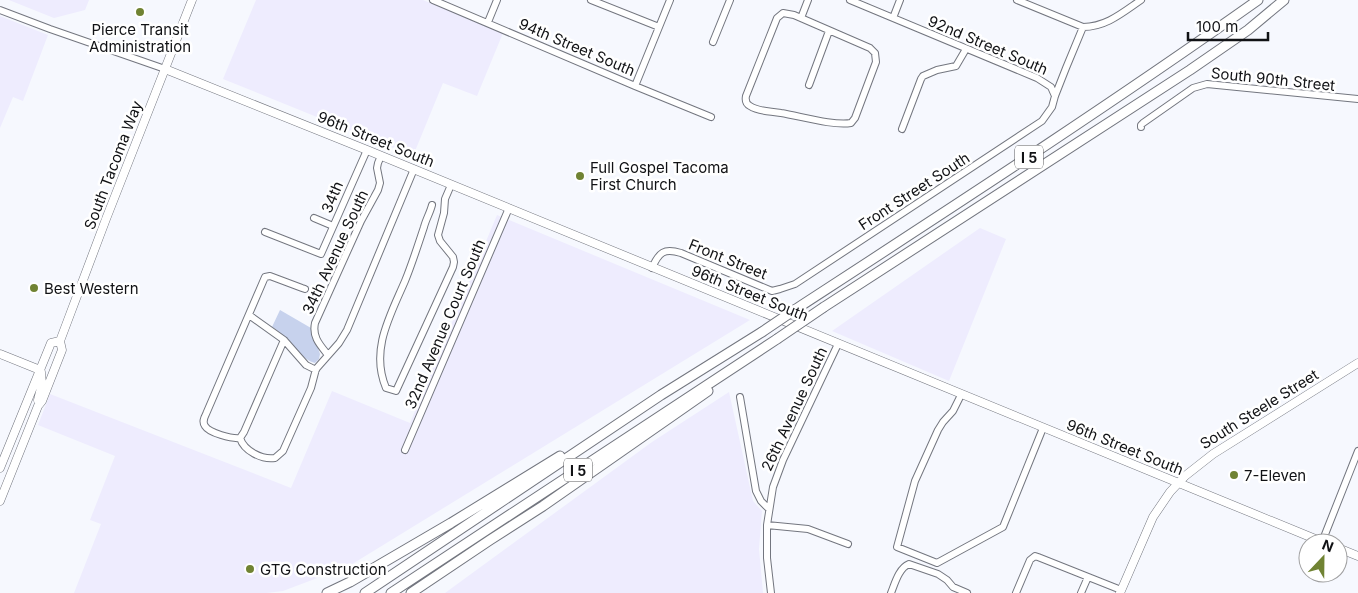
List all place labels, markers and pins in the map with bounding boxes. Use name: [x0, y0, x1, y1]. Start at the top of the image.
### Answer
marker: Pierce Transit Administration: [134, 6, 146, 18]
place label: Pierce Transit Administration: [89, 20, 191, 56]
place label: Full Gospel Tacoma First Church: [590, 158, 729, 194]
marker: Full Gospel Tacoma First Church: [574, 170, 586, 182]
place label: Best Western: [44, 279, 139, 298]
marker: Best Western: [28, 282, 40, 294]
place label: 7-Eleven: [1244, 466, 1306, 485]
marker: 7-Eleven: [1228, 469, 1240, 481]
place label: GTG Construction: [260, 560, 387, 579]
marker: GTG Construction: [244, 563, 256, 575]

